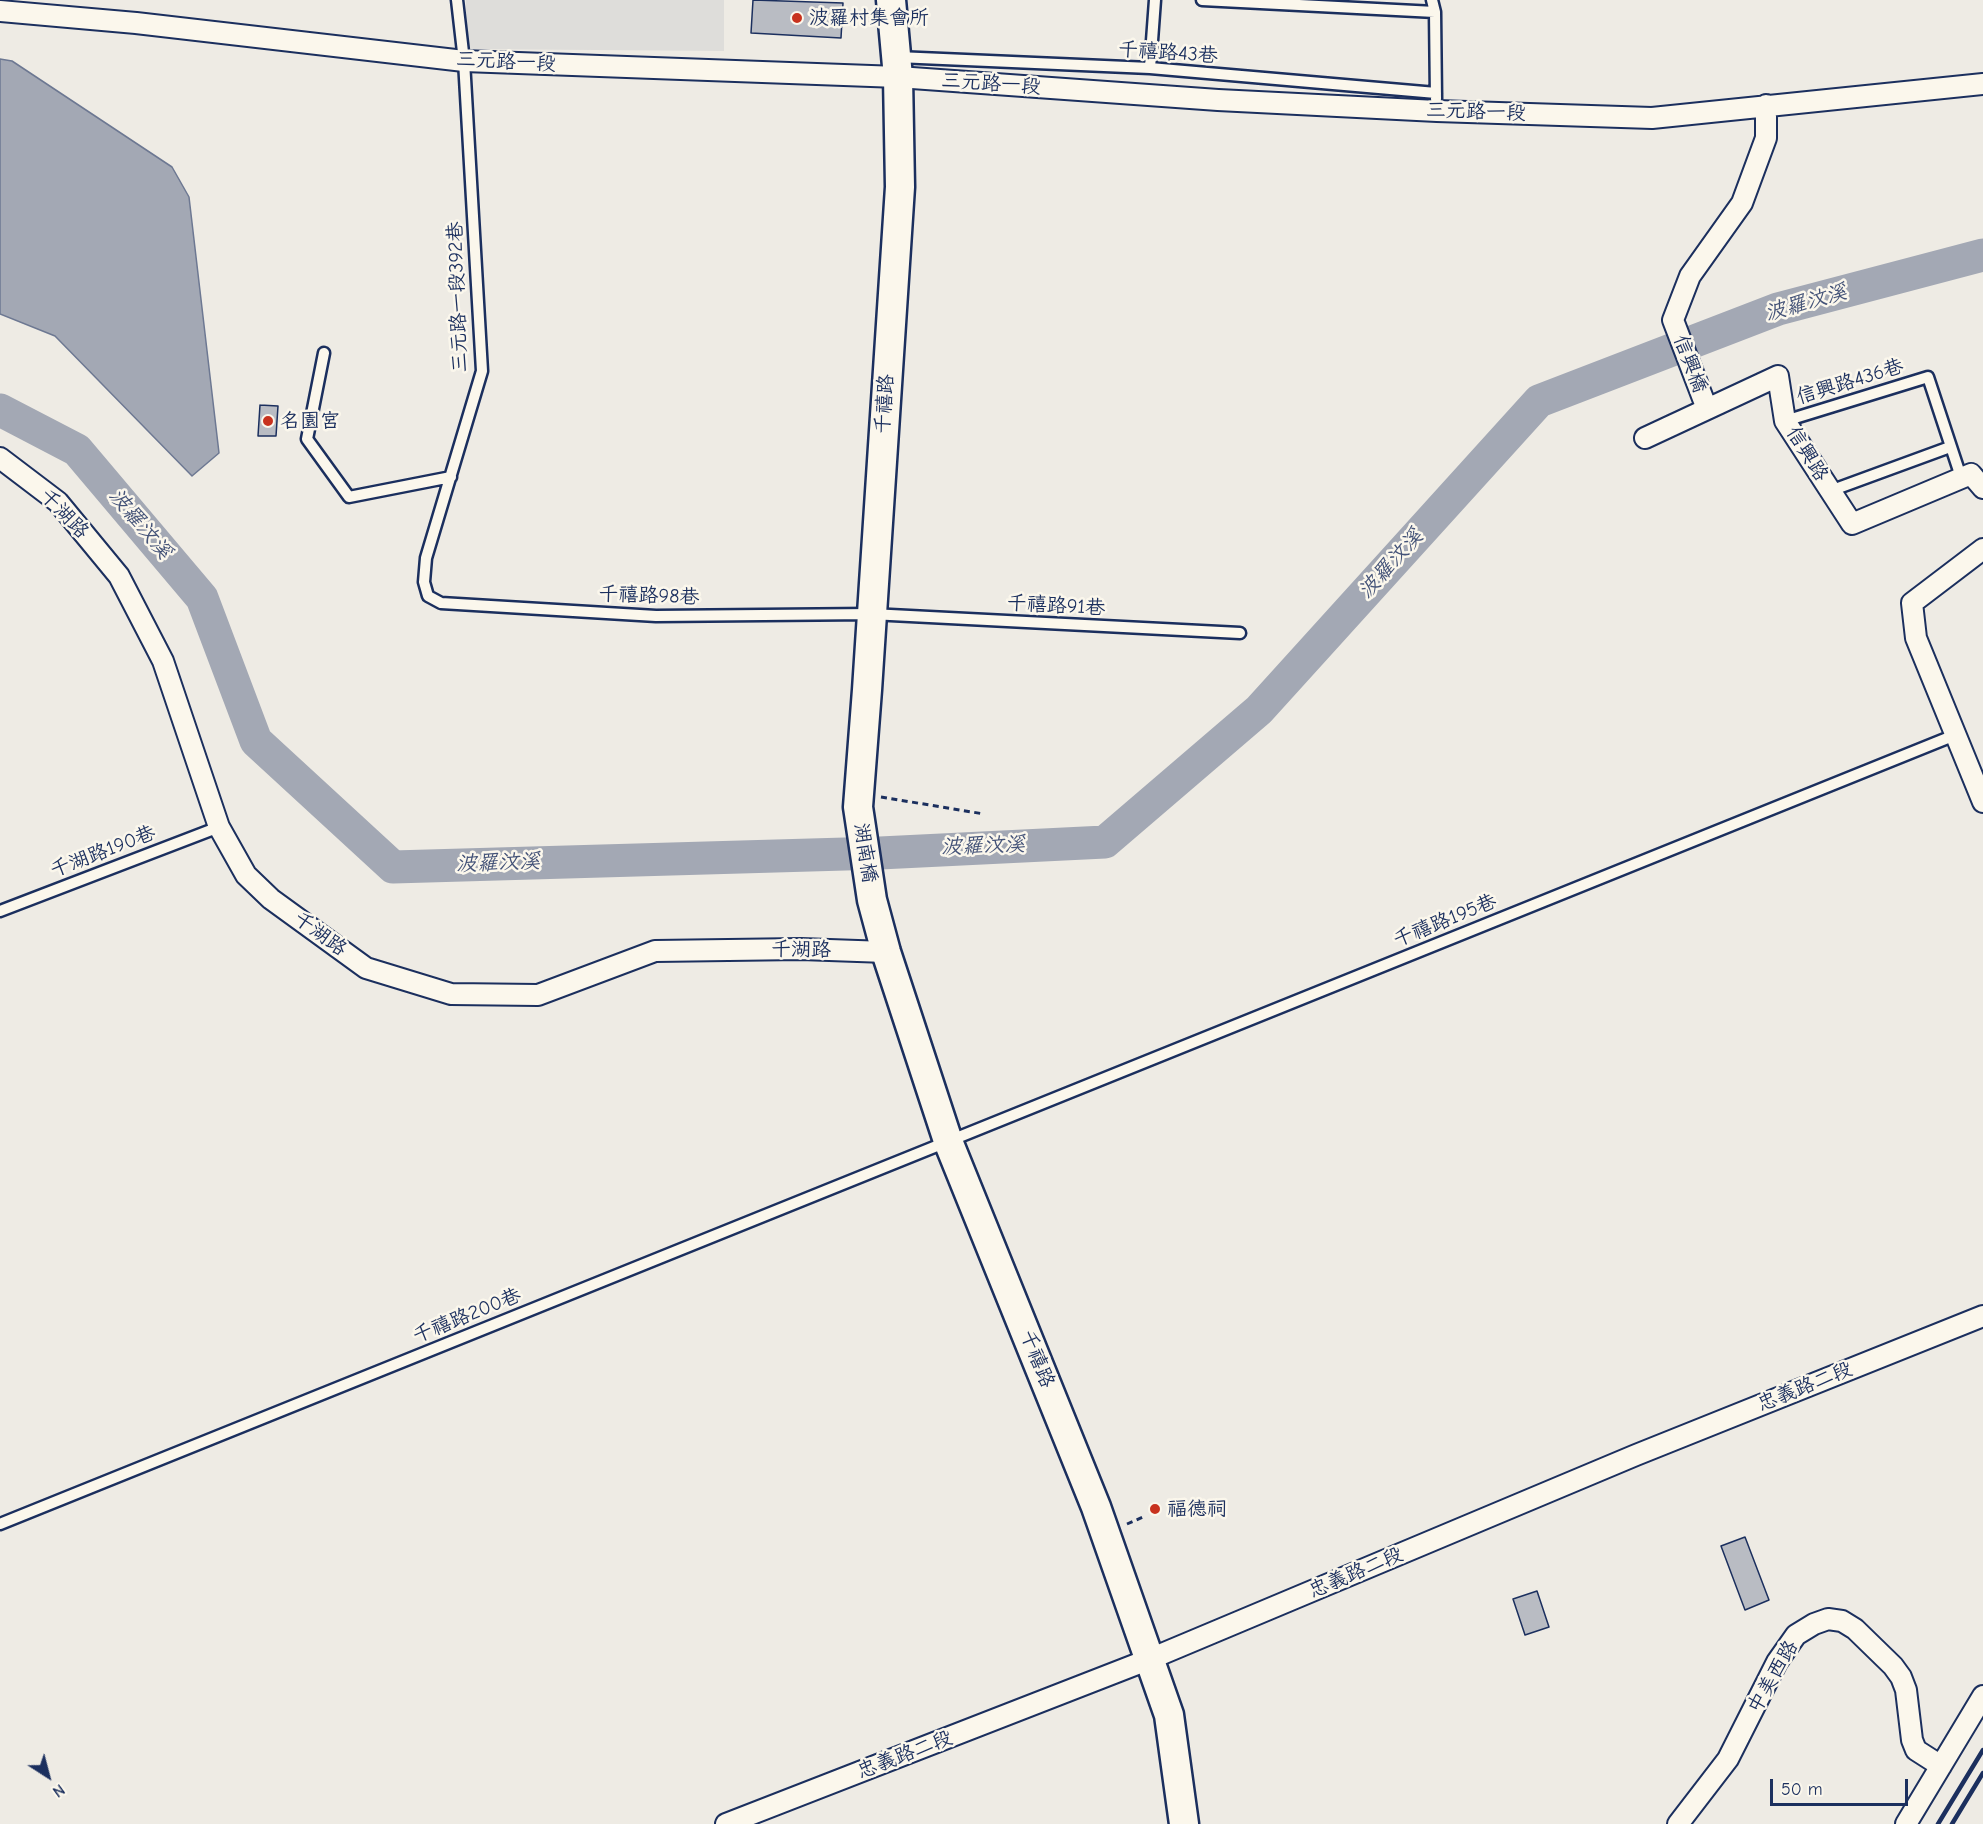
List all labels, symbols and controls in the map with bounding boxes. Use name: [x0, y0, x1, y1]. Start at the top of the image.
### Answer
place label: 波羅村集會所: [809, 6, 929, 30]
marker: 波羅村集會所: [790, 11, 804, 25]
street label: 千禧路43巷: [1117, 38, 1219, 68]
street label: 三元路一段: [455, 47, 557, 77]
street label: 三元路一段: [940, 69, 1042, 99]
street label: 三元路一段: [1426, 98, 1526, 126]
street label: 三元路一段392巷: [443, 221, 473, 373]
water label: 波羅汶溪: [1762, 279, 1850, 327]
street label: 信興橋: [1668, 332, 1712, 396]
street label: 信興路436巷: [1794, 354, 1906, 410]
street label: 千禧路: [871, 373, 899, 435]
place label: 名園宮: [280, 409, 340, 433]
marker: 名園宮: [261, 414, 275, 428]
street label: 信興路: [1781, 422, 1833, 486]
street label: 千湖路: [35, 484, 93, 544]
water label: 波羅汶溪: [103, 484, 177, 564]
water label: 波羅汶溪: [1354, 524, 1428, 604]
street label: 千禧路98巷: [598, 582, 700, 610]
street label: 千禧路91巷: [1006, 591, 1106, 621]
street label: 千湖路190巷: [47, 821, 159, 883]
street label: 湖南橋: [848, 821, 882, 885]
water label: 波羅汶溪: [941, 832, 1025, 860]
water label: 波羅汶溪: [456, 849, 540, 877]
street label: 千禧路195巷: [1390, 889, 1500, 953]
street label: 千湖路: [289, 907, 351, 961]
street label: 千湖路: [771, 937, 831, 963]
street label: 千禧路200巷: [409, 1283, 525, 1349]
street label: 千禧路: [1015, 1327, 1059, 1391]
street label: 忠義路二段: [1754, 1357, 1856, 1417]
place label: 福德祠: [1167, 1497, 1227, 1521]
marker: 福德祠: [1148, 1502, 1162, 1516]
street label: 忠義路二段: [1305, 1542, 1407, 1604]
street label: 中美西路: [1743, 1636, 1803, 1718]
street label: 忠義路二段: [854, 1726, 956, 1784]
north arrow: [18, 1746, 78, 1806]
scale bar: [1773, 1767, 1911, 1805]
text: 50 m: [1781, 1779, 1823, 1800]
text: N: [49, 1780, 68, 1801]

